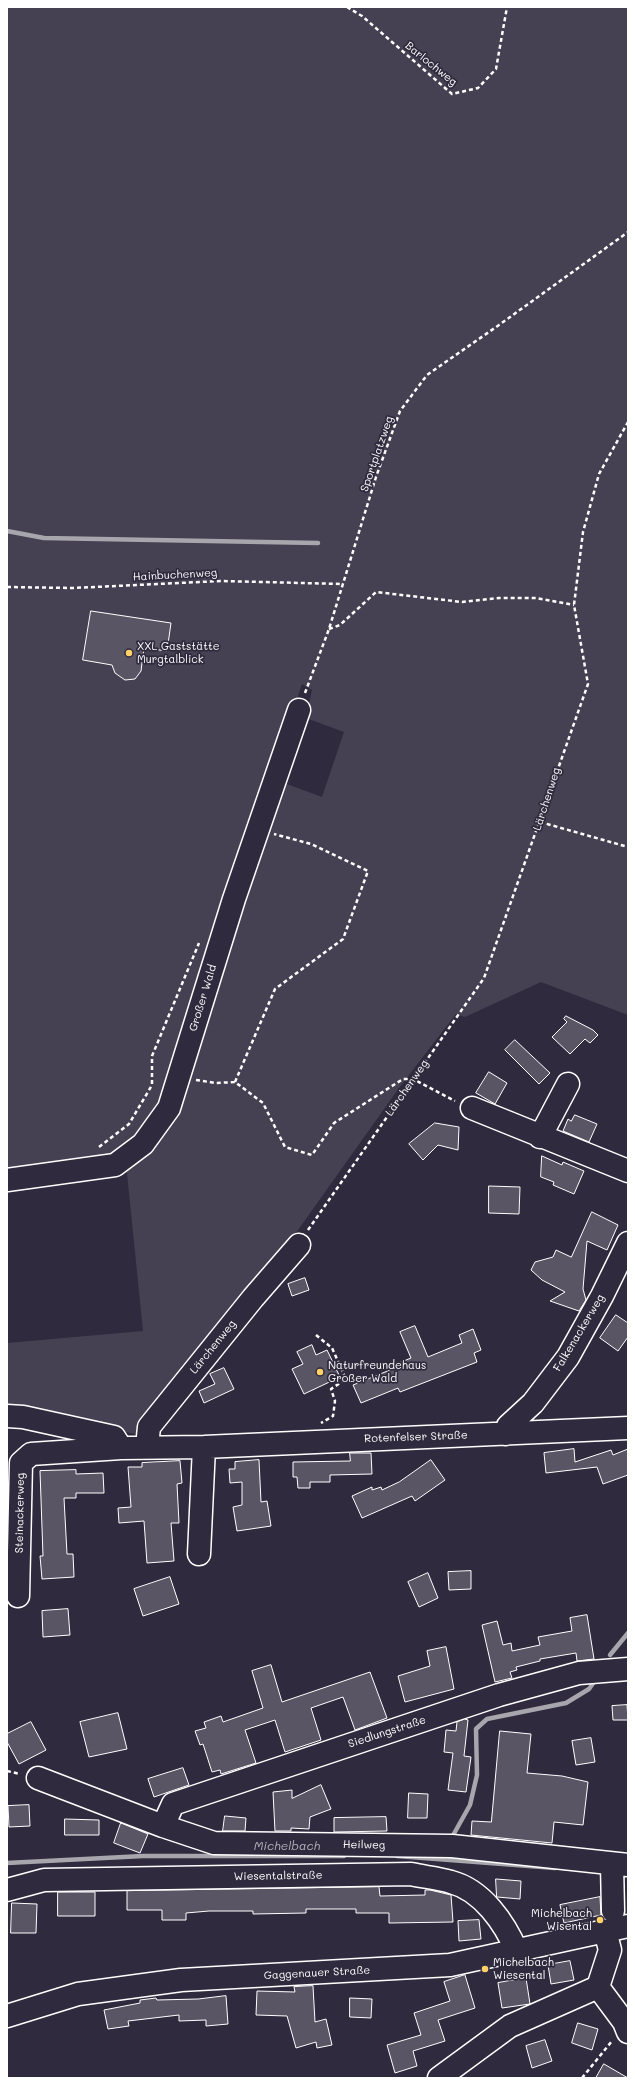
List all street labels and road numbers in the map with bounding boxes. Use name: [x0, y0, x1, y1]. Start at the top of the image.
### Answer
street label: Barlochweg: [402, 39, 460, 89]
street label: Sportplatzweg: [358, 415, 396, 493]
street label: Hainbuchenweg: [132, 566, 218, 584]
street label: Lärchenweg: [531, 766, 563, 832]
street label: Großer Wald: [187, 963, 219, 1033]
street label: Lärchenweg: [383, 1057, 431, 1119]
street label: Falkenackerweg: [551, 1292, 607, 1374]
street label: Lärchenweg: [187, 1317, 239, 1377]
street label: Rotenfelser Straße: [364, 1429, 468, 1445]
street label: Steinackerweg: [13, 1473, 27, 1553]
street label: Siedlungstraße: [346, 1713, 428, 1751]
street label: Heilweg: [343, 1838, 385, 1852]
street label: Wiesentalstraße: [233, 1869, 323, 1883]
street label: Gaggenauer Straße: [263, 1964, 371, 1982]

